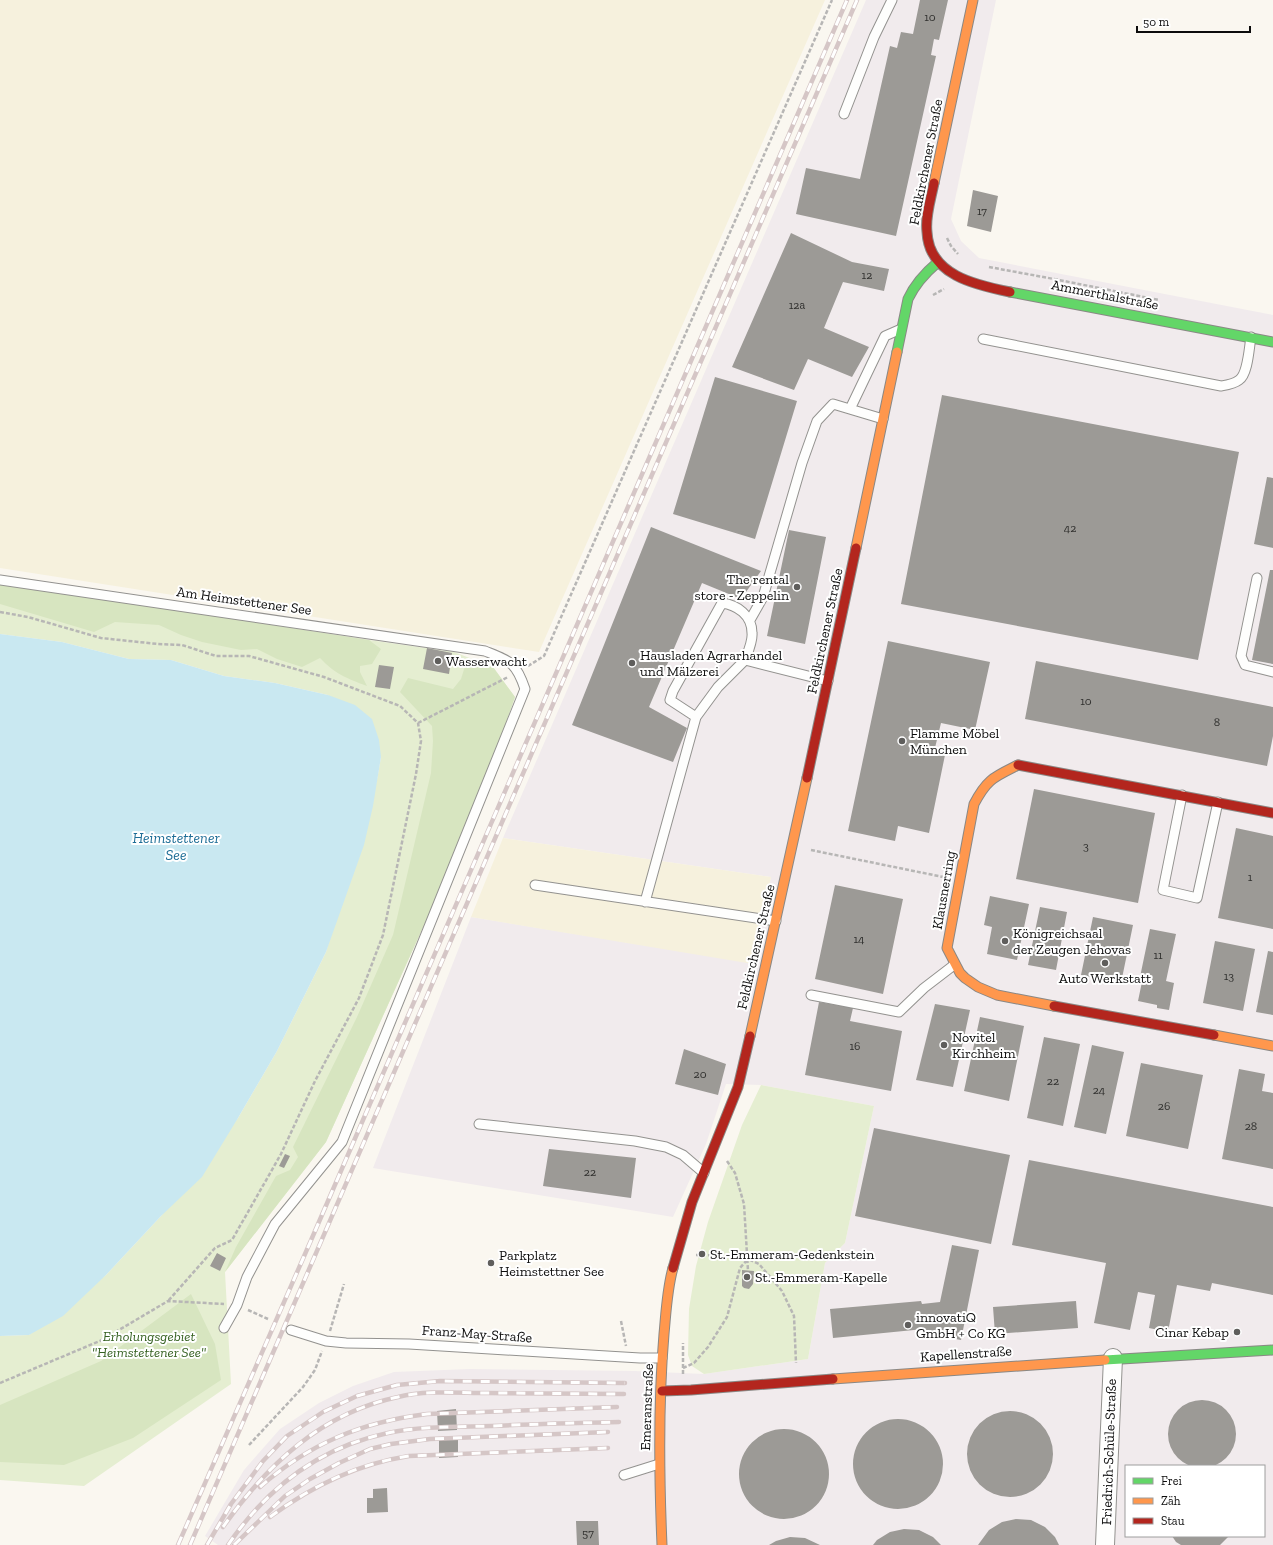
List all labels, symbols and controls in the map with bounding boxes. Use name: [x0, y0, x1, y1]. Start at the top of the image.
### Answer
scale bar: [1137, 8, 1250, 34]
house number: 10: [924, 10, 936, 24]
text: 50 m: [1143, 15, 1170, 29]
street label: Feldkirchener Straße: [905, 97, 947, 226]
house number: 17: [977, 204, 987, 218]
house number: 12: [862, 268, 872, 282]
street label: Ammerthalstraße: [1050, 276, 1160, 314]
house number: 12a: [789, 298, 805, 312]
house number: 42: [1064, 521, 1076, 535]
street label: Feldkirchener Straße: [803, 566, 847, 695]
place label: The rental store - Zeppelin: [695, 571, 789, 604]
marker: The rental store - Zeppelin: [792, 582, 802, 592]
street label: Am Heimstettener See: [175, 583, 313, 619]
place label: Hausladen Agrarhandel und Mälzerei: [640, 647, 783, 680]
place label: Wasserwacht: [446, 653, 528, 670]
marker: Wasserwacht: [433, 656, 443, 666]
marker: Hausladen Agrarhandel und Mälzerei: [627, 658, 637, 668]
house number: 10: [1080, 694, 1092, 708]
house number: 8: [1214, 715, 1220, 729]
place label: Flamme Möbel München: [910, 725, 999, 758]
marker: Flamme Möbel München: [897, 736, 907, 746]
water label: Heimstettener See: [132, 829, 220, 864]
house number: 3: [1083, 839, 1089, 853]
street label: Klausnerring: [929, 849, 959, 931]
house number: 1: [1248, 870, 1253, 884]
street label: Feldkirchener Straße: [733, 882, 779, 1011]
place label: Königreichsaal der Zeugen Jehovas: [1013, 925, 1131, 958]
house number: 14: [853, 932, 865, 946]
marker: Königreichsaal der Zeugen Jehovas: [1000, 936, 1010, 946]
house number: 11: [1153, 948, 1163, 962]
marker: Auto Werkstatt: [1100, 958, 1110, 968]
house number: 13: [1224, 969, 1234, 983]
place label: Auto Werkstatt: [1059, 970, 1152, 987]
place label: Novitel Kirchheim: [952, 1029, 1016, 1062]
house number: 16: [850, 1039, 861, 1053]
marker: Novitel Kirchheim: [939, 1040, 949, 1050]
house number: 20: [693, 1067, 707, 1081]
house number: 22: [1047, 1074, 1059, 1088]
house number: 24: [1093, 1083, 1106, 1097]
house number: 26: [1158, 1099, 1170, 1113]
house number: 28: [1245, 1119, 1257, 1133]
house number: 22: [584, 1165, 596, 1179]
place label: St.-Emmeram-Gedenkstein: [710, 1246, 874, 1263]
place label: Parkplatz Heimstettner See: [499, 1247, 605, 1280]
marker: St.-Emmeram-Gedenkstein: [697, 1249, 707, 1259]
marker: Parkplatz Heimstettner See: [486, 1258, 496, 1268]
place label: St.-Emmeram-Kapelle: [755, 1269, 888, 1286]
marker: St.-Emmeram-Kapelle: [742, 1272, 752, 1282]
place label: innovatiQ GmbH + Co KG: [916, 1309, 1006, 1342]
marker: innovatiQ GmbH + Co KG: [903, 1320, 913, 1330]
street label: Franz-May-Straße: [421, 1322, 533, 1346]
place label: Cinar Kebap: [1155, 1324, 1229, 1341]
marker: Cinar Kebap: [1232, 1327, 1242, 1337]
park label: Erholungsgebiet "Heimstettener See": [92, 1328, 206, 1361]
street label: Kapellenstraße: [920, 1342, 1013, 1366]
street label: Emeranstraße: [637, 1363, 657, 1451]
street label: Friedrich-Schüle-Straße: [1098, 1378, 1120, 1526]
legend: [1125, 1465, 1265, 1537]
text: Frei: [1161, 1474, 1182, 1488]
text: Zäh: [1161, 1494, 1181, 1508]
text: Stau: [1161, 1514, 1185, 1528]
house number: 57: [582, 1526, 594, 1540]

